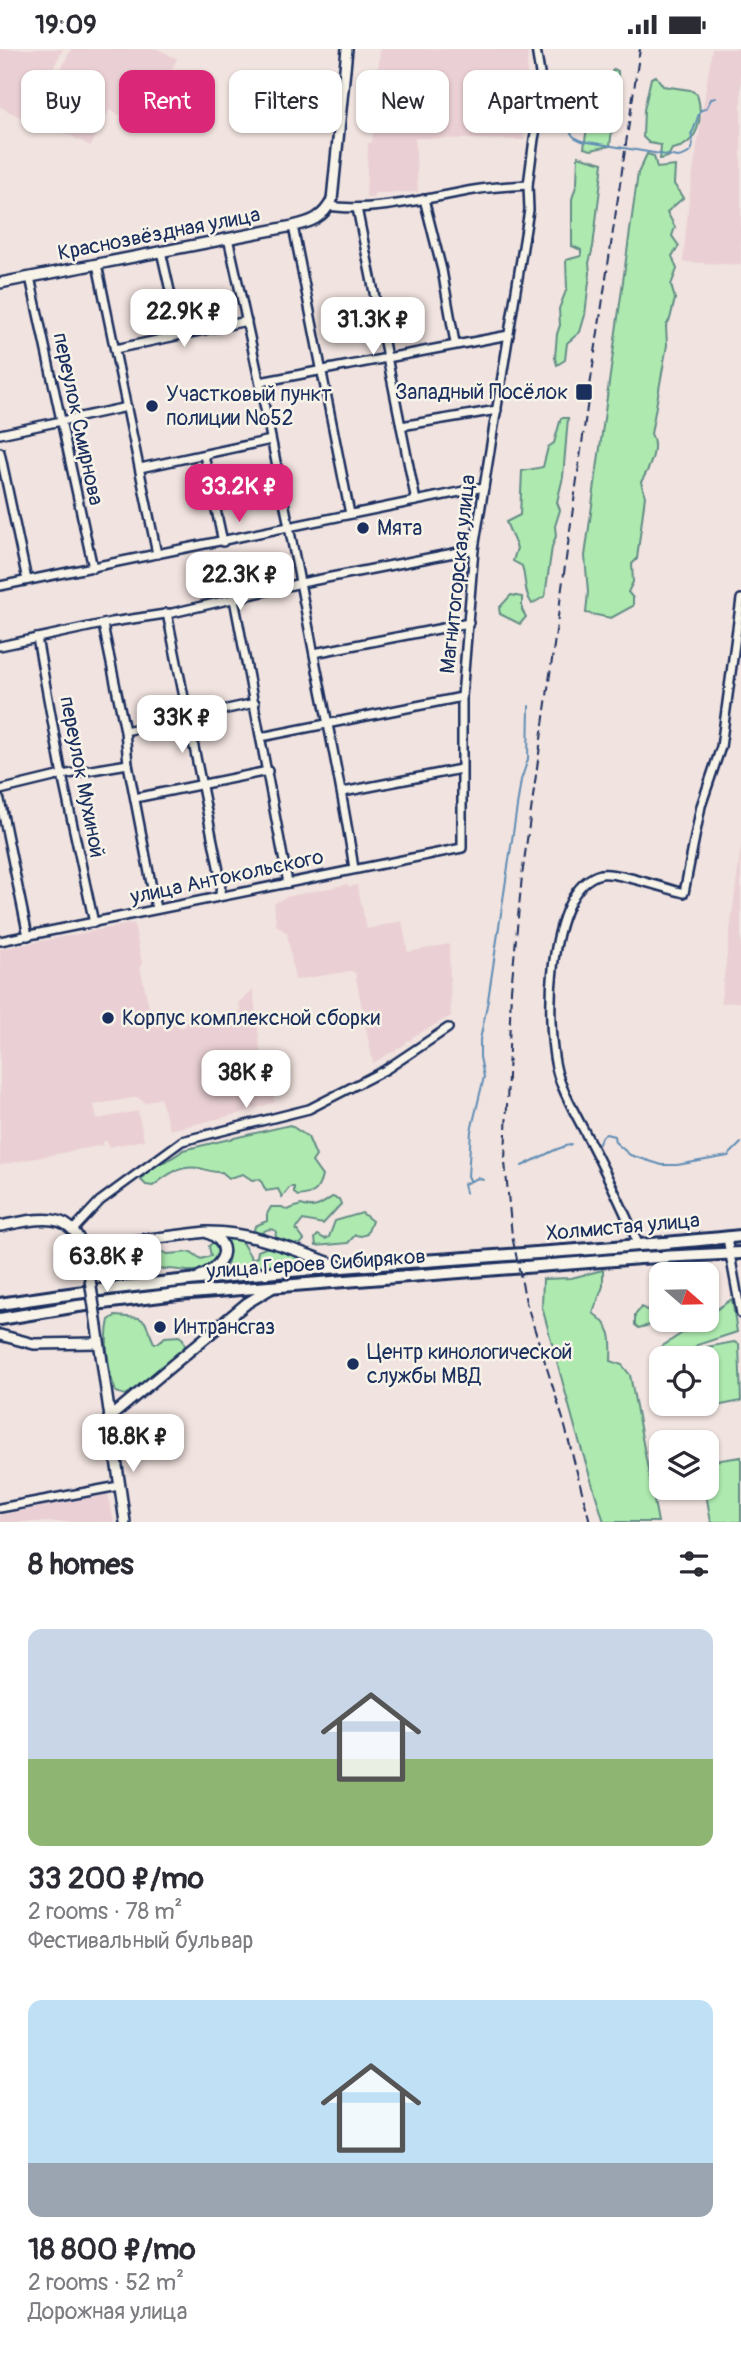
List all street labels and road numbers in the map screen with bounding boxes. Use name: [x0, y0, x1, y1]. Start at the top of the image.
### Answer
street label: Краснозвёздная улица: [55, 201, 263, 267]
street label: переулок Смирнова: [47, 330, 109, 508]
street label: Магнитогорская улица: [434, 473, 482, 675]
street label: переулок Мухиной: [53, 694, 111, 860]
street label: улица Антокольского: [127, 843, 326, 911]
street label: Холмистая улица: [545, 1207, 701, 1247]
street label: улица Героев Сибиряков: [205, 1243, 426, 1285]

